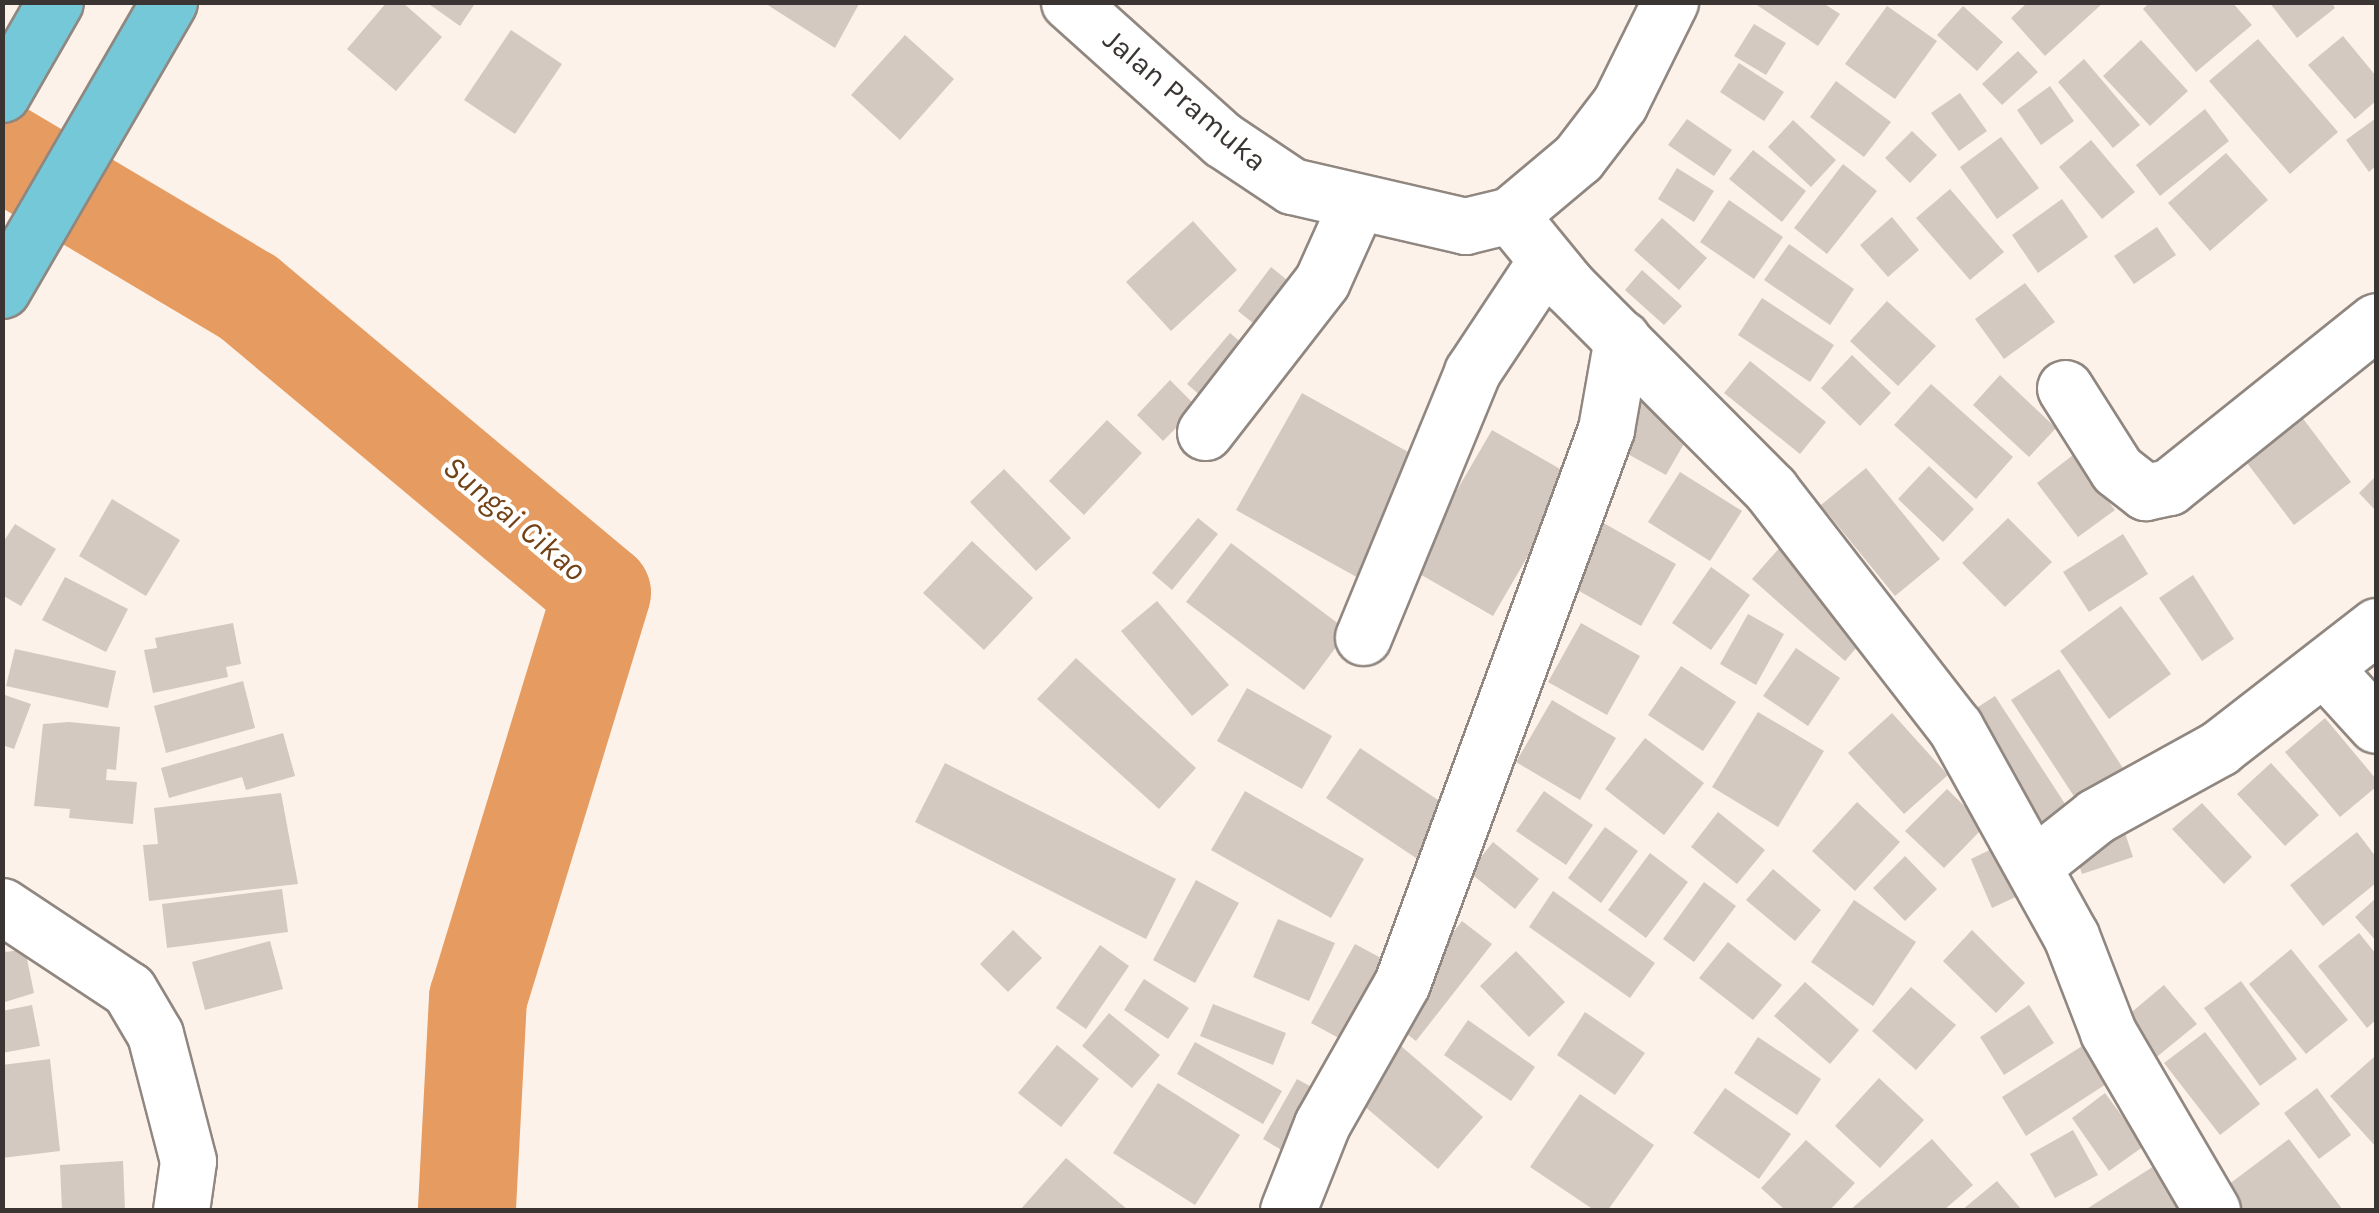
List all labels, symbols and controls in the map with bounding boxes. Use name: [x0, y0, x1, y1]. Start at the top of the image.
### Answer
street label: Jalan Pramuka: [1096, 21, 1274, 179]
water label: Sungai Cikao: [435, 448, 593, 590]

